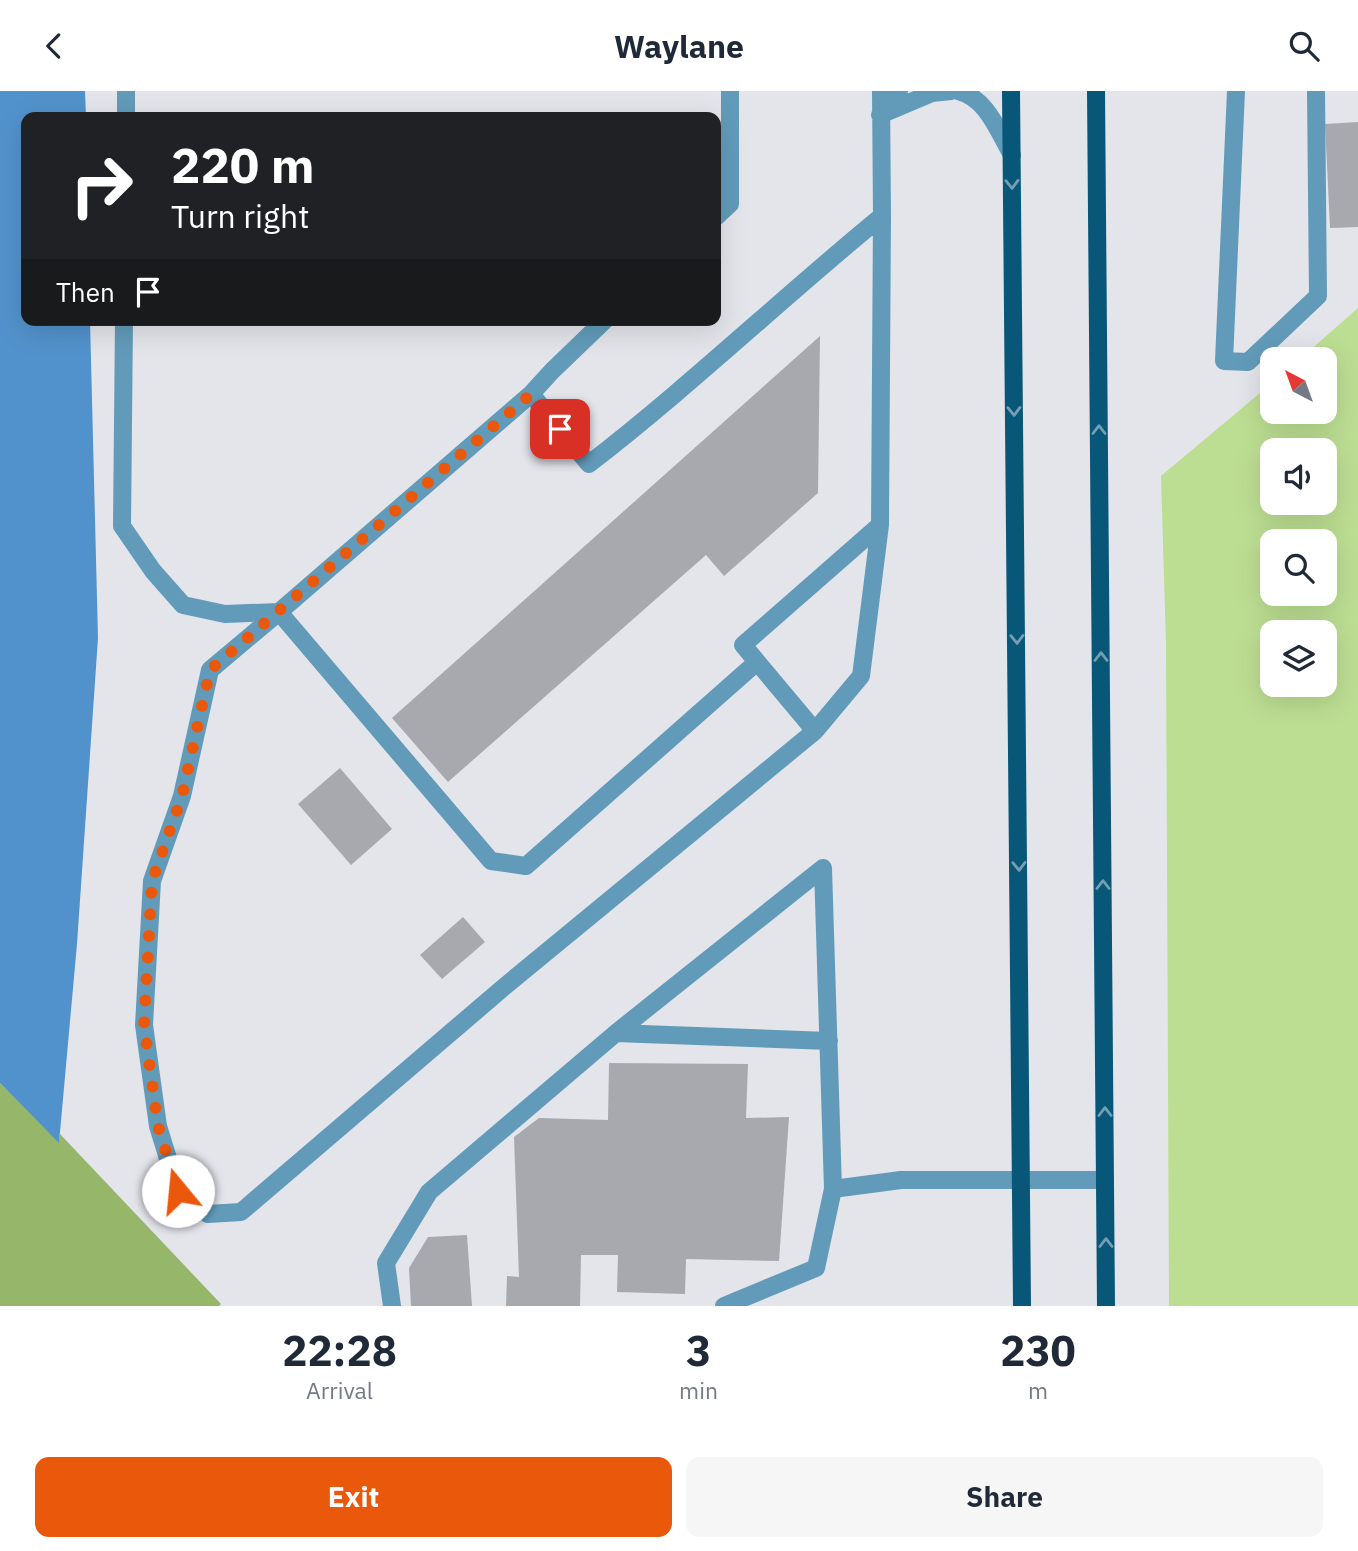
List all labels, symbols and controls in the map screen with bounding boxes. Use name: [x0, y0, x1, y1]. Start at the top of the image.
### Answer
text: Waylane: [614, 25, 744, 67]
icon: back: [35, 27, 73, 65]
icon: search: [1285, 27, 1323, 65]
text: 220 m: [171, 133, 315, 196]
icon: right: [56, 140, 147, 231]
one-way arrow: [1004, 179, 1020, 189]
text: Turn right: [171, 195, 309, 237]
icon: arrive: [129, 273, 167, 311]
text: Then: [56, 275, 115, 309]
north arrow: [1260, 347, 1337, 423]
map controls: [1260, 347, 1337, 697]
pin: [530, 399, 590, 459]
one-way arrow: [1006, 406, 1022, 417]
icon: arrive: [541, 410, 579, 448]
one-way arrow: [1091, 424, 1107, 434]
button: sound: [1260, 438, 1337, 515]
button: search: [1260, 529, 1337, 606]
button: layers: [1260, 620, 1337, 697]
one-way arrow: [1009, 633, 1024, 644]
one-way arrow: [1093, 651, 1109, 662]
one-way arrow: [1011, 861, 1027, 872]
one-way arrow: [1095, 879, 1111, 889]
one-way arrow: [1097, 1106, 1113, 1117]
position arrow: [141, 1154, 215, 1228]
one-way arrow: [1098, 1237, 1114, 1248]
text: 22:28: [282, 1323, 397, 1378]
text: 3: [686, 1323, 711, 1378]
text: 230: [1000, 1323, 1076, 1378]
text: Arrival: [306, 1375, 373, 1405]
text: min: [679, 1375, 718, 1405]
text: m: [1028, 1375, 1048, 1405]
button: Exit: [35, 1457, 672, 1537]
button: Share: [686, 1457, 1323, 1537]

